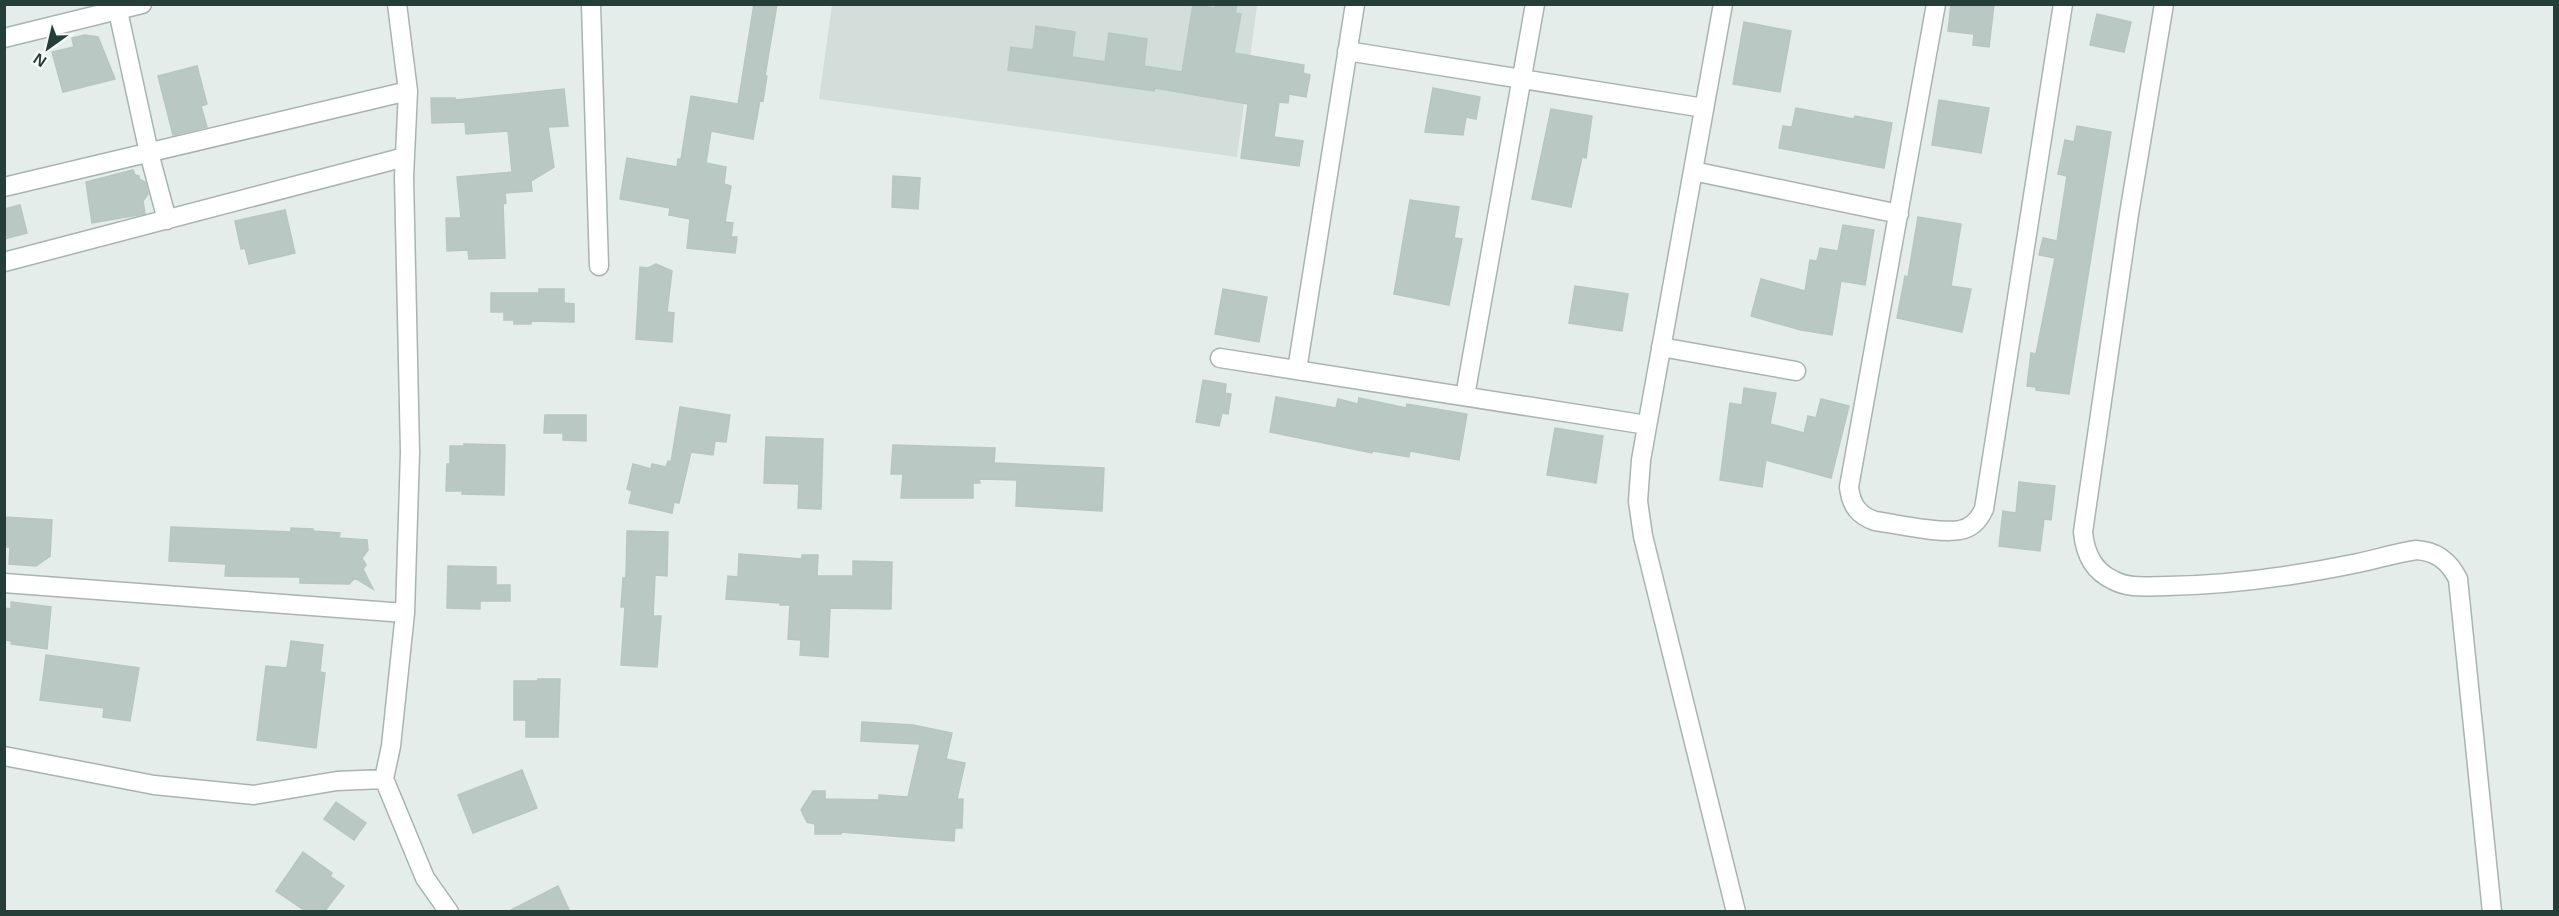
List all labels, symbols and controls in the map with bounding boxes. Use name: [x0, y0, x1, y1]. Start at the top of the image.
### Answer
north arrow: [18, 18, 78, 78]
text: N: [30, 50, 49, 70]

